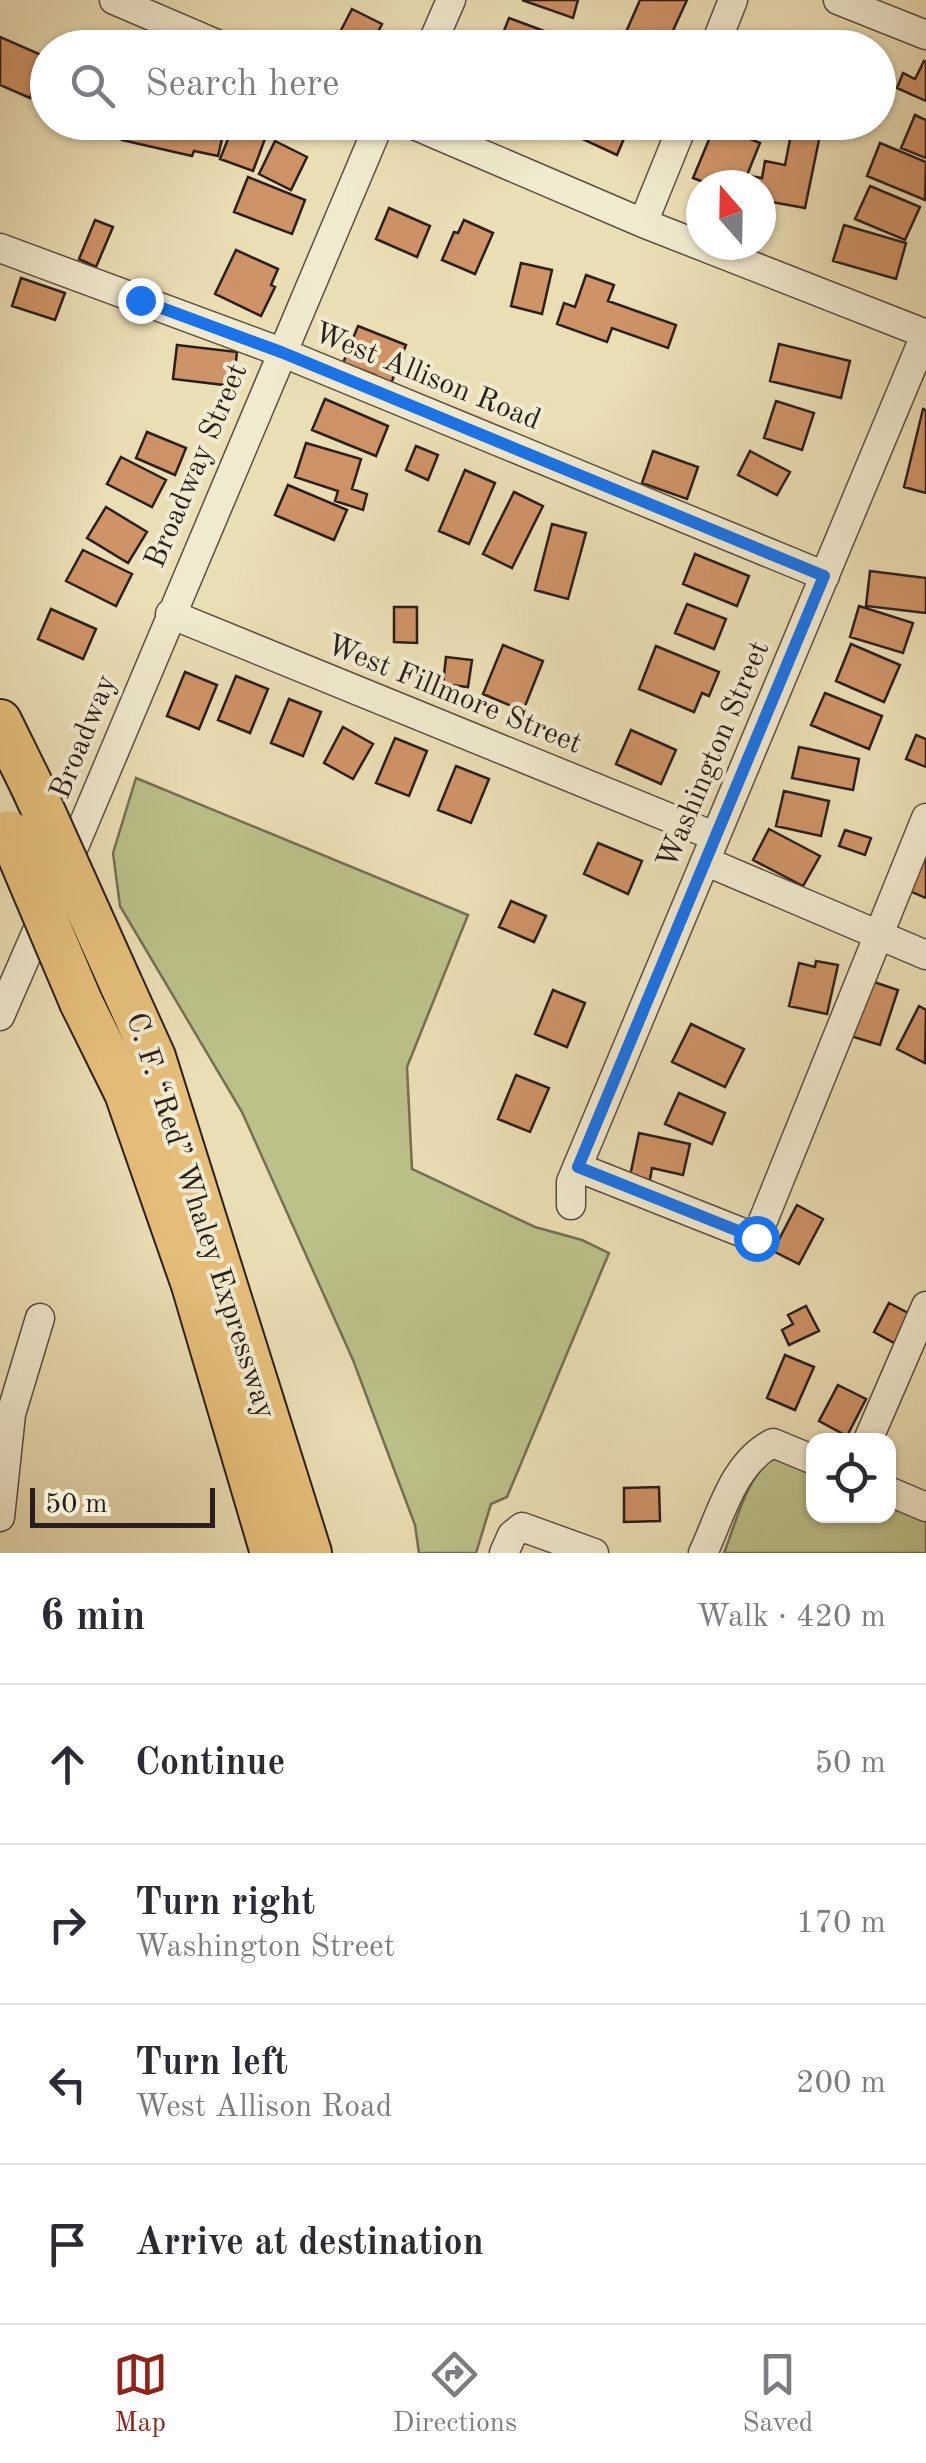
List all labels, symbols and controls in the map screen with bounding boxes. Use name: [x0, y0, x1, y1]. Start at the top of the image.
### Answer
search box: [30, 30, 896, 140]
icon: search: [65, 58, 120, 113]
text: Search here: [145, 66, 340, 104]
north arrow: [686, 170, 776, 260]
route end: [118, 278, 164, 324]
street label: West Allison Road: [309, 318, 545, 436]
street label: Broadway Street: [140, 359, 254, 573]
street label: West Fillmore Street: [322, 630, 586, 760]
street label: Washington Street: [653, 637, 775, 873]
street label: Broadway: [46, 671, 122, 803]
street label: C. F. “Red” Whaley Expressway: [120, 1009, 280, 1423]
route start: [734, 1216, 780, 1262]
map controls: [806, 1433, 896, 1523]
button: locate: [806, 1433, 896, 1523]
scale bar: [30, 1483, 215, 1528]
text: 50 m: [45, 1491, 108, 1519]
text: 6 min: [40, 1597, 146, 1639]
text: Walk · 420 m: [696, 1602, 886, 1634]
icon: ahead: [40, 1737, 95, 1792]
text: Continue: [135, 1745, 285, 1783]
text: 50 m: [815, 1748, 886, 1780]
text: Turn right: [135, 1885, 315, 1923]
icon: right: [40, 1897, 95, 1952]
text: 170 m: [796, 1908, 886, 1940]
text: Washington Street: [135, 1932, 395, 1964]
text: Turn left: [135, 2045, 288, 2083]
icon: left: [40, 2057, 95, 2112]
text: 200 m: [796, 2068, 886, 2100]
text: West Allison Road: [135, 2092, 393, 2124]
icon: arrive: [40, 2217, 95, 2272]
text: Arrive at destination: [135, 2225, 484, 2263]
tab: Map: [113, 2347, 168, 2442]
tab: Directions: [393, 2347, 517, 2442]
tab: Saved: [742, 2347, 813, 2442]

